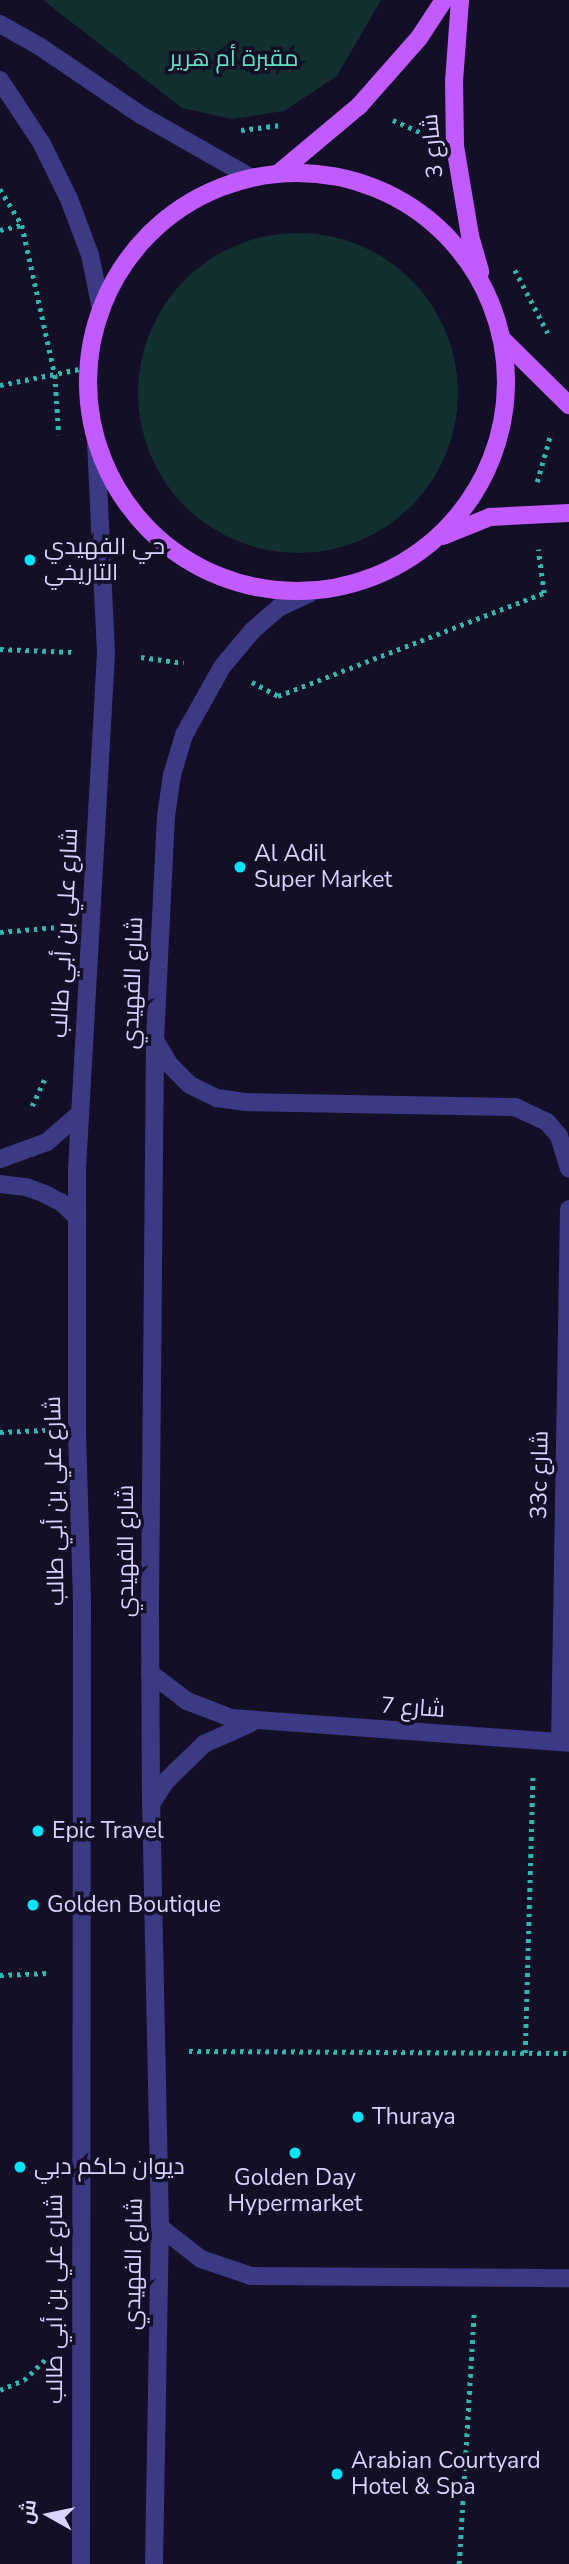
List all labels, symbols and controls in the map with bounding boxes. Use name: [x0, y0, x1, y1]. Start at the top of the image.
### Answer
park label: مقبرة أم هرير: [169, 45, 299, 73]
street label: شارع 3: [416, 113, 450, 179]
place label: حي الفهيدي التاريخي: [44, 533, 165, 587]
marker: حي الفهيدي التاريخي: [22, 552, 38, 568]
street label: شارع علي بن أبي طالب: [46, 827, 84, 1039]
place label: Al Adil Super Market: [254, 840, 392, 894]
marker: Al Adil Super Market: [232, 859, 248, 875]
street label: شارع الفهيدي: [117, 916, 149, 1050]
street label: شارع علي بن أبي طالب: [39, 1396, 71, 1606]
street label: 33c شارع: [525, 1430, 555, 1520]
street label: شارع الفهيدي: [112, 1485, 140, 1617]
street label: شارع 7: [380, 1692, 446, 1724]
place label: Epic Travel: [52, 1817, 164, 1845]
marker: Epic Travel: [30, 1823, 46, 1839]
place label: Golden Boutique: [47, 1891, 221, 1919]
marker: Golden Boutique: [25, 1897, 41, 1913]
place label: Thuraya: [372, 2103, 456, 2131]
marker: Thuraya: [350, 2109, 366, 2125]
marker: Golden Day Hypermarket: [287, 2145, 303, 2161]
place label: ديوان حاكم دبي: [34, 2153, 185, 2181]
marker: ديوان حاكم دبي: [12, 2159, 28, 2175]
place label: Golden Day Hypermarket: [228, 2164, 362, 2218]
street label: شارع علي بن أبي طالب: [41, 2194, 69, 2404]
street label: شارع الفهيدي: [119, 2198, 149, 2330]
place label: Arabian Courtyard Hotel & Spa: [351, 2447, 541, 2501]
marker: Arabian Courtyard Hotel & Spa: [329, 2466, 345, 2482]
north arrow: [14, 2480, 84, 2550]
text: ش: [14, 2498, 43, 2526]

